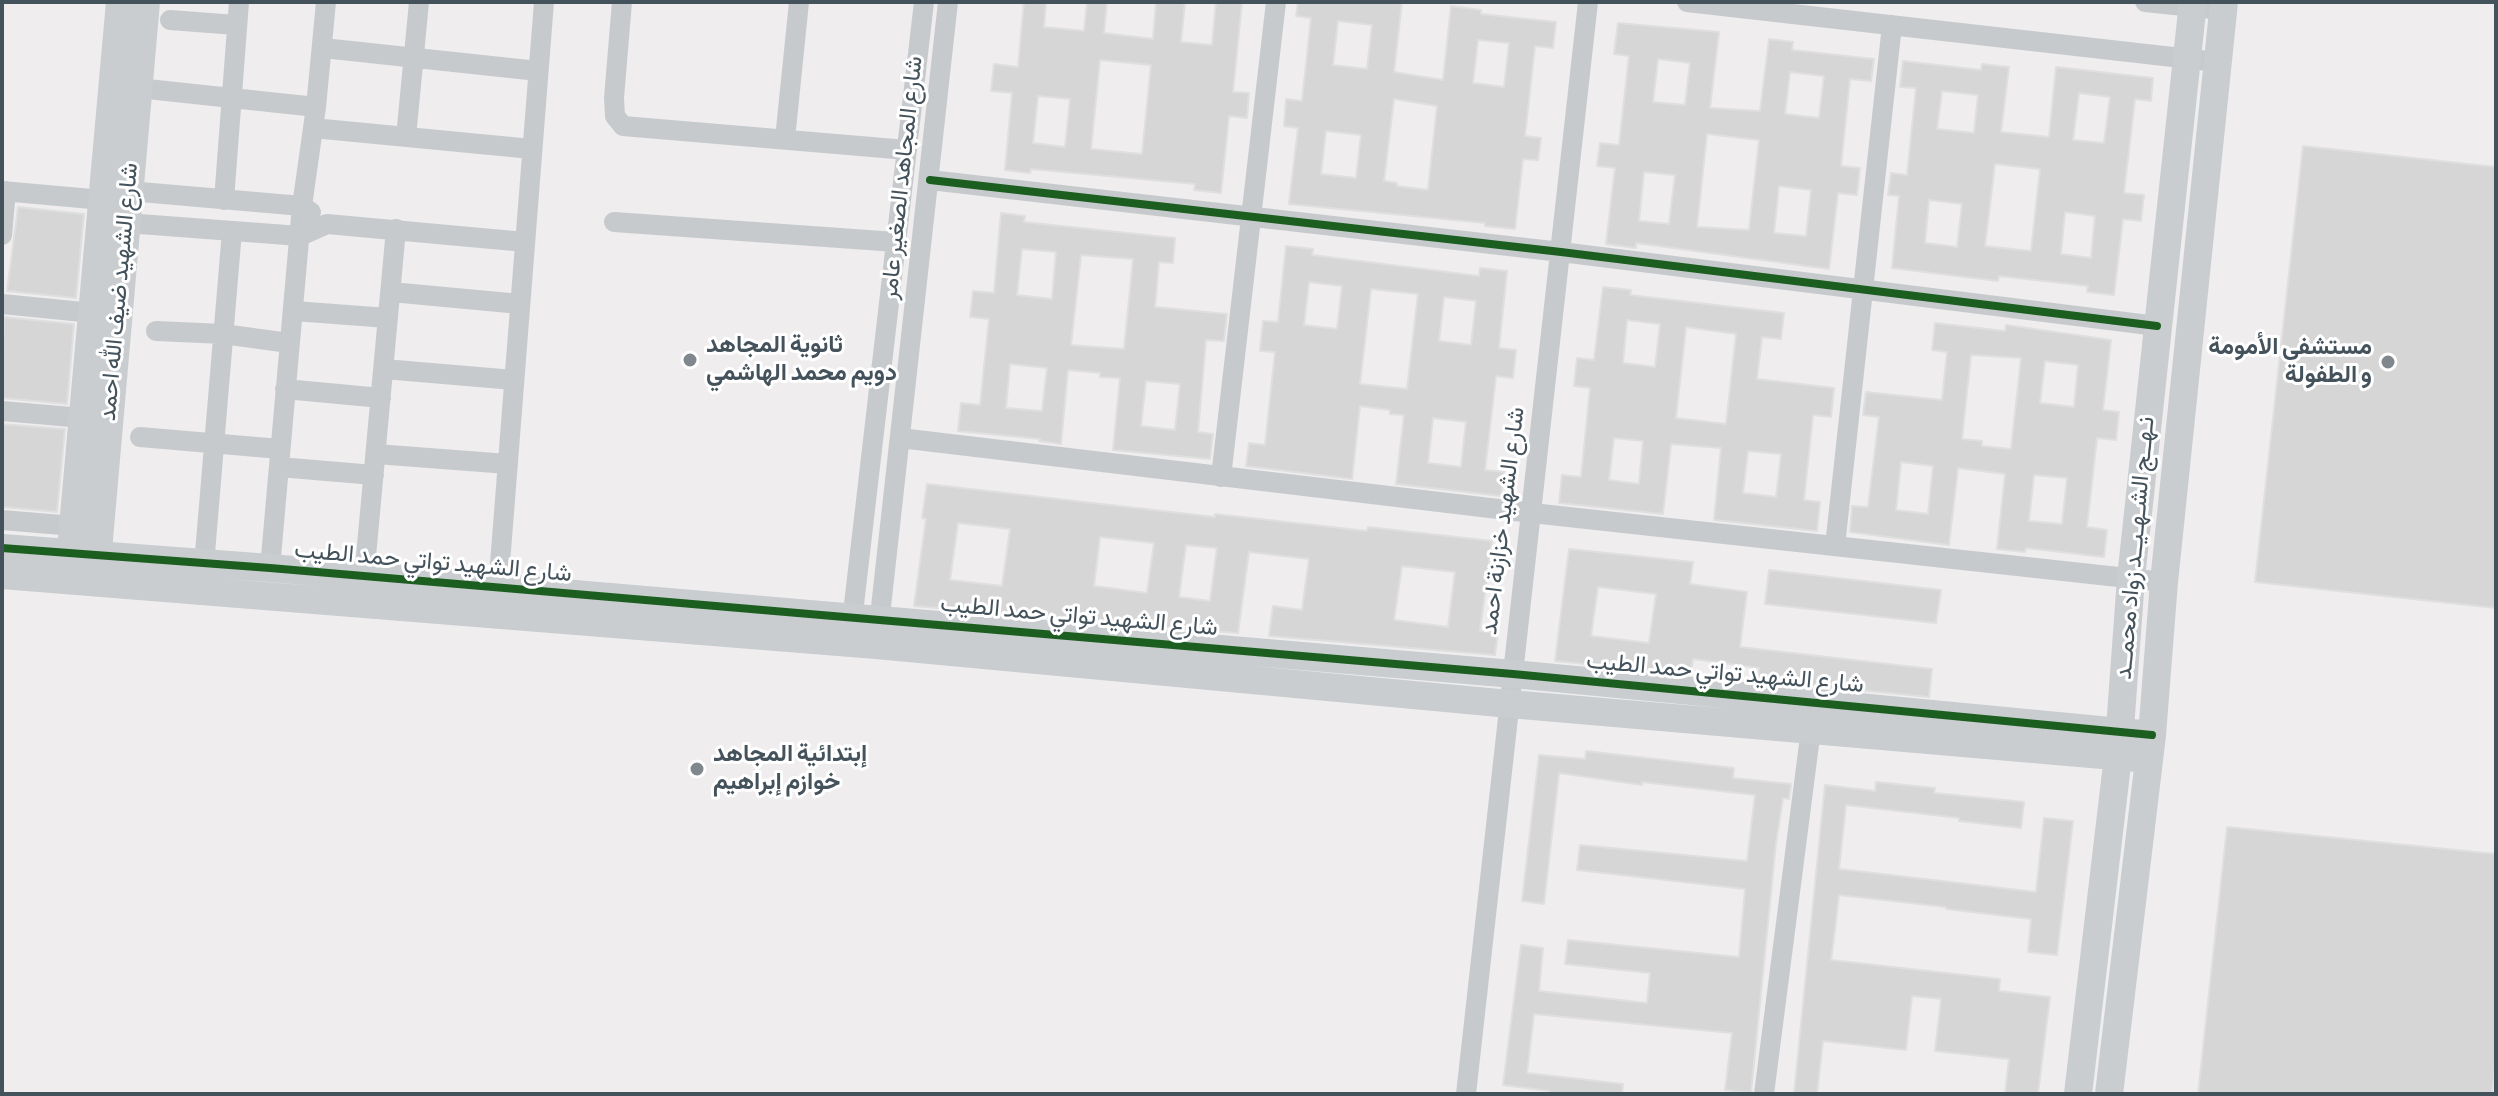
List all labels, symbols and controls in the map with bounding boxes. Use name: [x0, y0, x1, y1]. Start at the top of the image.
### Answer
street label: شارع المجاهد الصغير عامر: [876, 55, 930, 301]
street label: شارع الشهيد ضيف الله احمد: [94, 162, 146, 422]
place label: ثانوية المجاهد دويم محمد الهاشمي: [706, 332, 897, 388]
place label: مستشفى الأمومة و الطفولة: [2208, 334, 2372, 390]
marker: ثانوية المجاهد دويم محمد الهاشمي: [681, 351, 699, 369]
marker: مستشفى الأمومة و الطفولة: [2379, 353, 2397, 371]
street label: شارع الشهيد خزازنة احمد: [1476, 406, 1532, 636]
street label: نـهــج الشـهـيــد زواد محمــد: [2110, 415, 2162, 681]
street label: شارع الشهيد تواتي حمد الطيب: [293, 537, 573, 589]
street label: شارع الشهيد تواتي حمد الطيب: [939, 591, 1219, 643]
street label: شارع الشهيد تواتي حمد الطيب: [1585, 648, 1865, 700]
place label: إبتدائية المجاهد خوازم إبراهيم: [713, 741, 867, 797]
marker: إبتدائية المجاهد خوازم إبراهيم: [688, 760, 706, 778]

